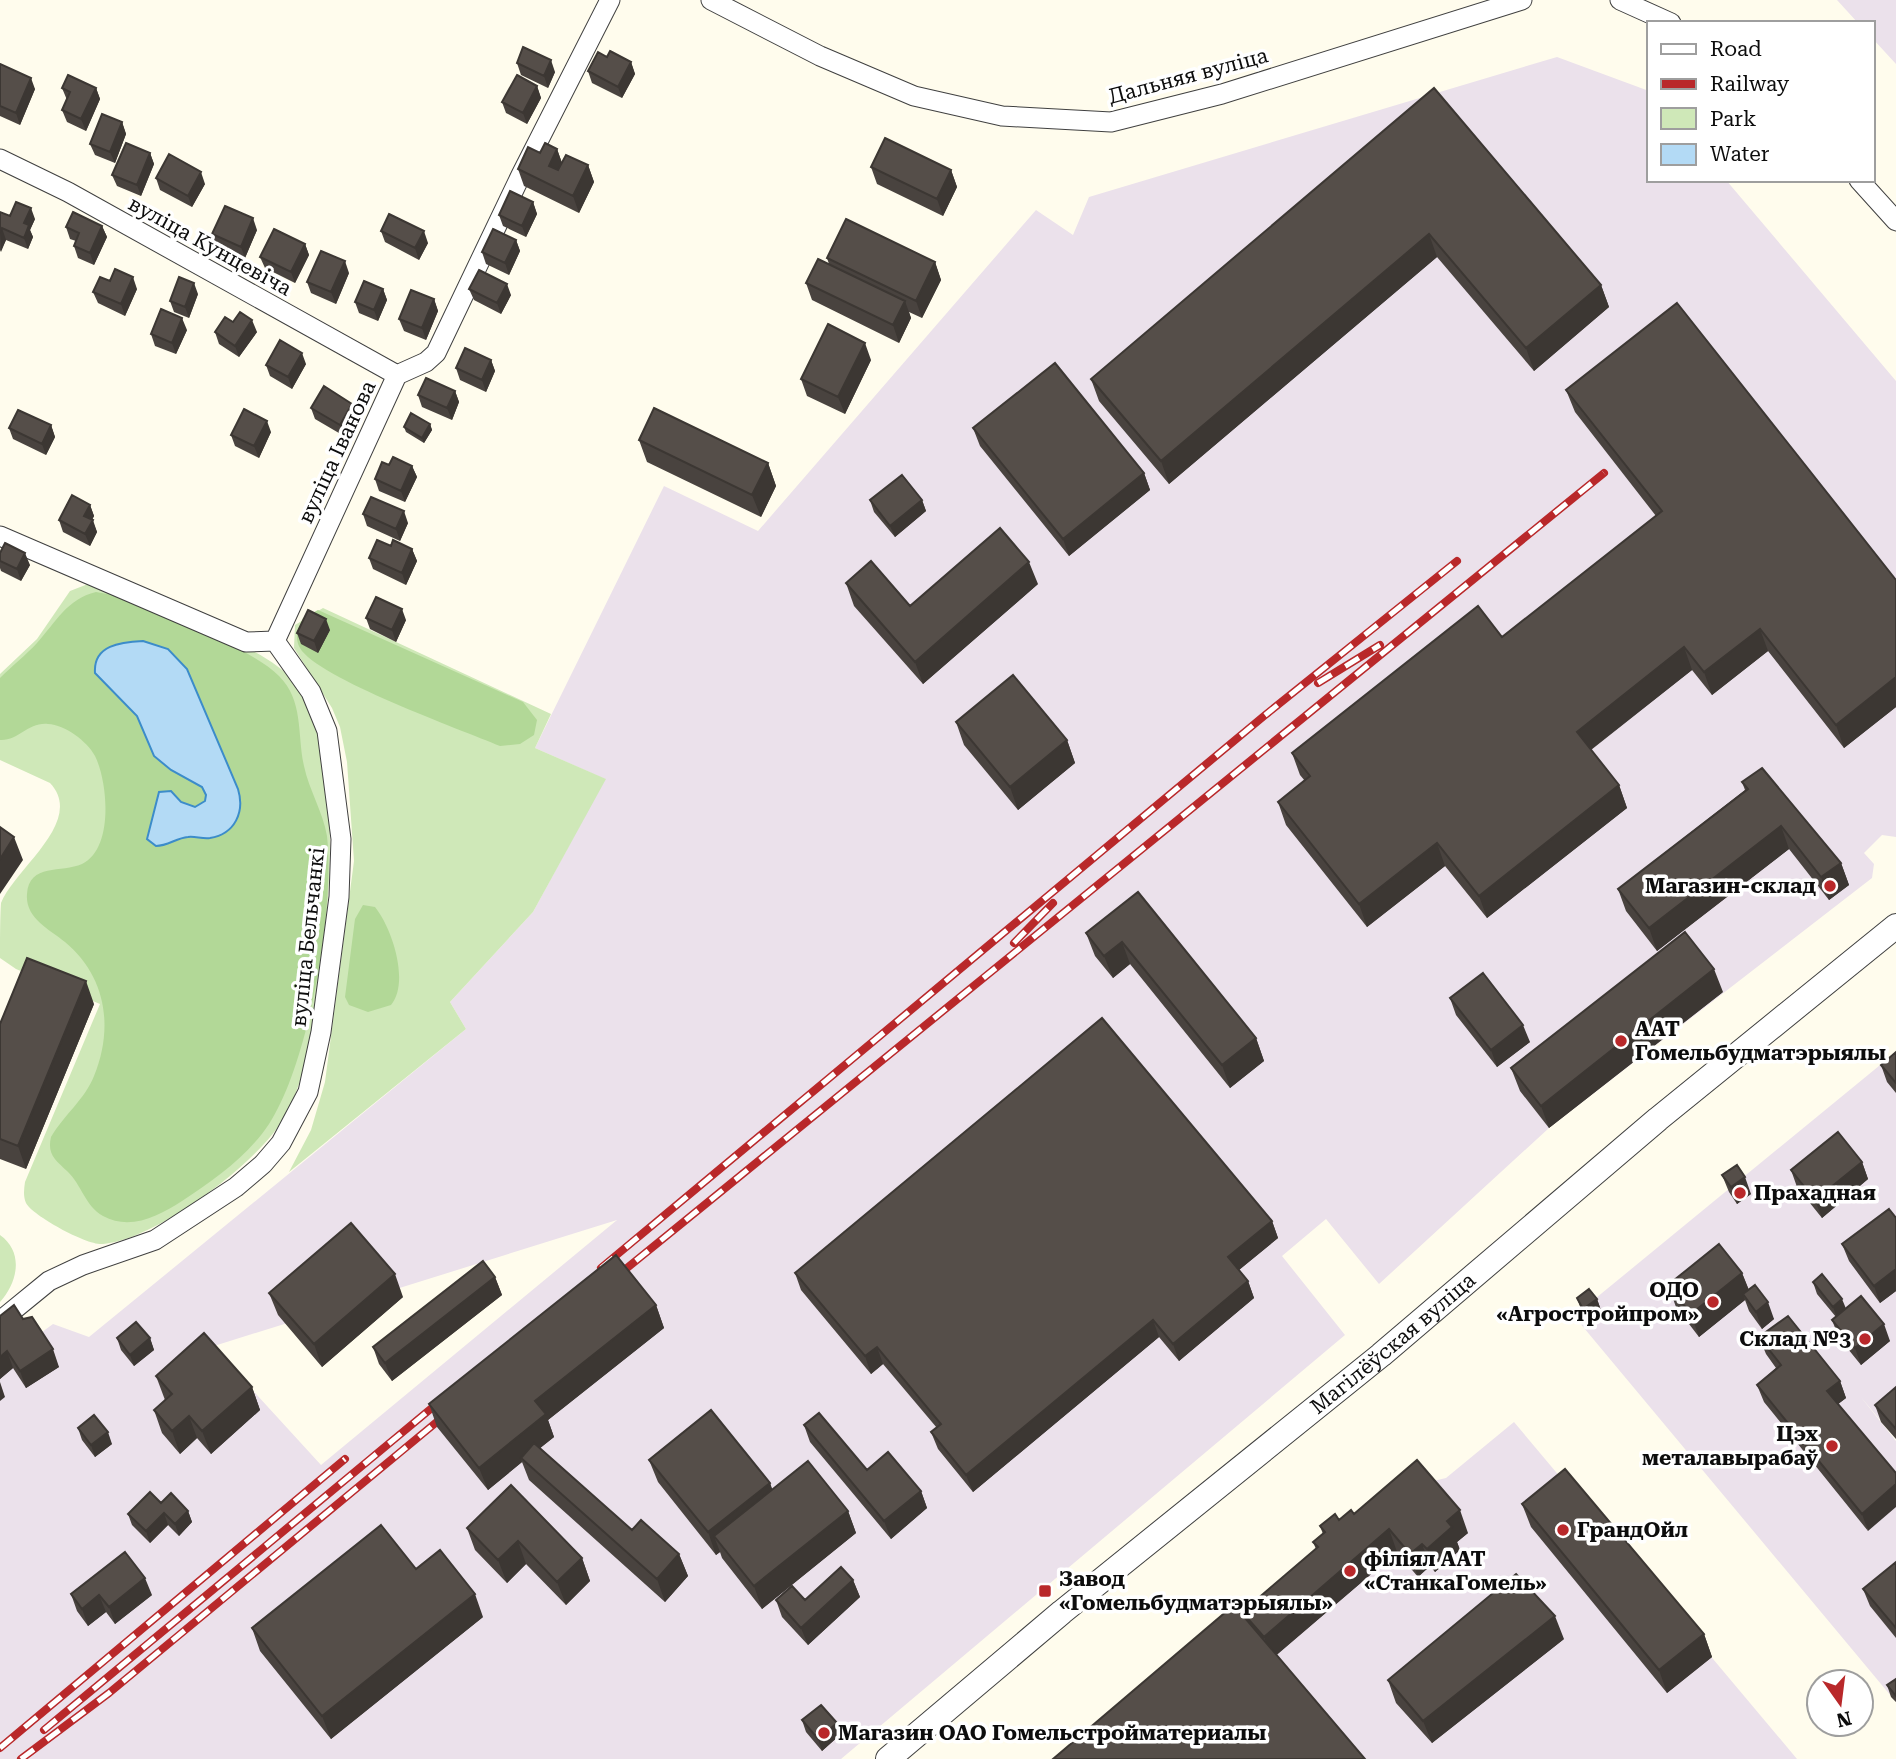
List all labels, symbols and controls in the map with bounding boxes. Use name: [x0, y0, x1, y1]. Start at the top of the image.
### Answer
legend: [1647, 21, 1875, 182]
text: Road: [1710, 37, 1762, 61]
street label: Дальняя вуліца: [1106, 43, 1271, 109]
text: Railway: [1710, 72, 1790, 96]
text: Park: [1710, 107, 1756, 131]
text: Water: [1710, 142, 1770, 166]
street label: вуліца Кунцевіча: [124, 191, 296, 301]
street label: вуліца Іванова: [293, 376, 381, 527]
street label: вуліца Бельчанкі: [287, 846, 329, 1028]
place label: Магазин-склад: [1645, 874, 1817, 898]
marker: Магазин-склад: [1822, 878, 1838, 894]
place label: ААТ Гомельбудматэрыялы: [1635, 1017, 1886, 1065]
marker: ААТ Гомельбудматэрыялы: [1613, 1033, 1629, 1049]
place label: Прахадная: [1754, 1181, 1876, 1205]
marker: Прахадная: [1732, 1185, 1748, 1201]
street label: Магілёўская вуліца: [1306, 1268, 1481, 1419]
place label: ОДО «Агростройпром»: [1496, 1278, 1699, 1326]
marker: ОДО «Агростройпром»: [1705, 1294, 1721, 1310]
place label: Склад №3: [1739, 1327, 1851, 1351]
marker: Склад №3: [1857, 1331, 1873, 1347]
place label: Цэх металавырабаў: [1642, 1422, 1819, 1470]
marker: Цэх металавырабаў: [1824, 1438, 1840, 1454]
place label: ГрандОйл: [1577, 1518, 1688, 1542]
marker: ГрандОйл: [1555, 1522, 1571, 1538]
place label: філіял ААТ «СтанкаГомель»: [1364, 1547, 1547, 1595]
marker: філіял ААТ «СтанкаГомель»: [1342, 1563, 1358, 1579]
place label: Завод «Гомельбудматэрыялы»: [1059, 1567, 1333, 1615]
marker: Завод «Гомельбудматэрыялы»: [1037, 1583, 1053, 1599]
north arrow: [1805, 1668, 1875, 1738]
text: N: [1834, 1706, 1854, 1732]
place label: Магазин ОАО Гомельстройматериалы: [838, 1721, 1266, 1745]
marker: Магазин ОАО Гомельстройматериалы: [816, 1725, 832, 1741]

